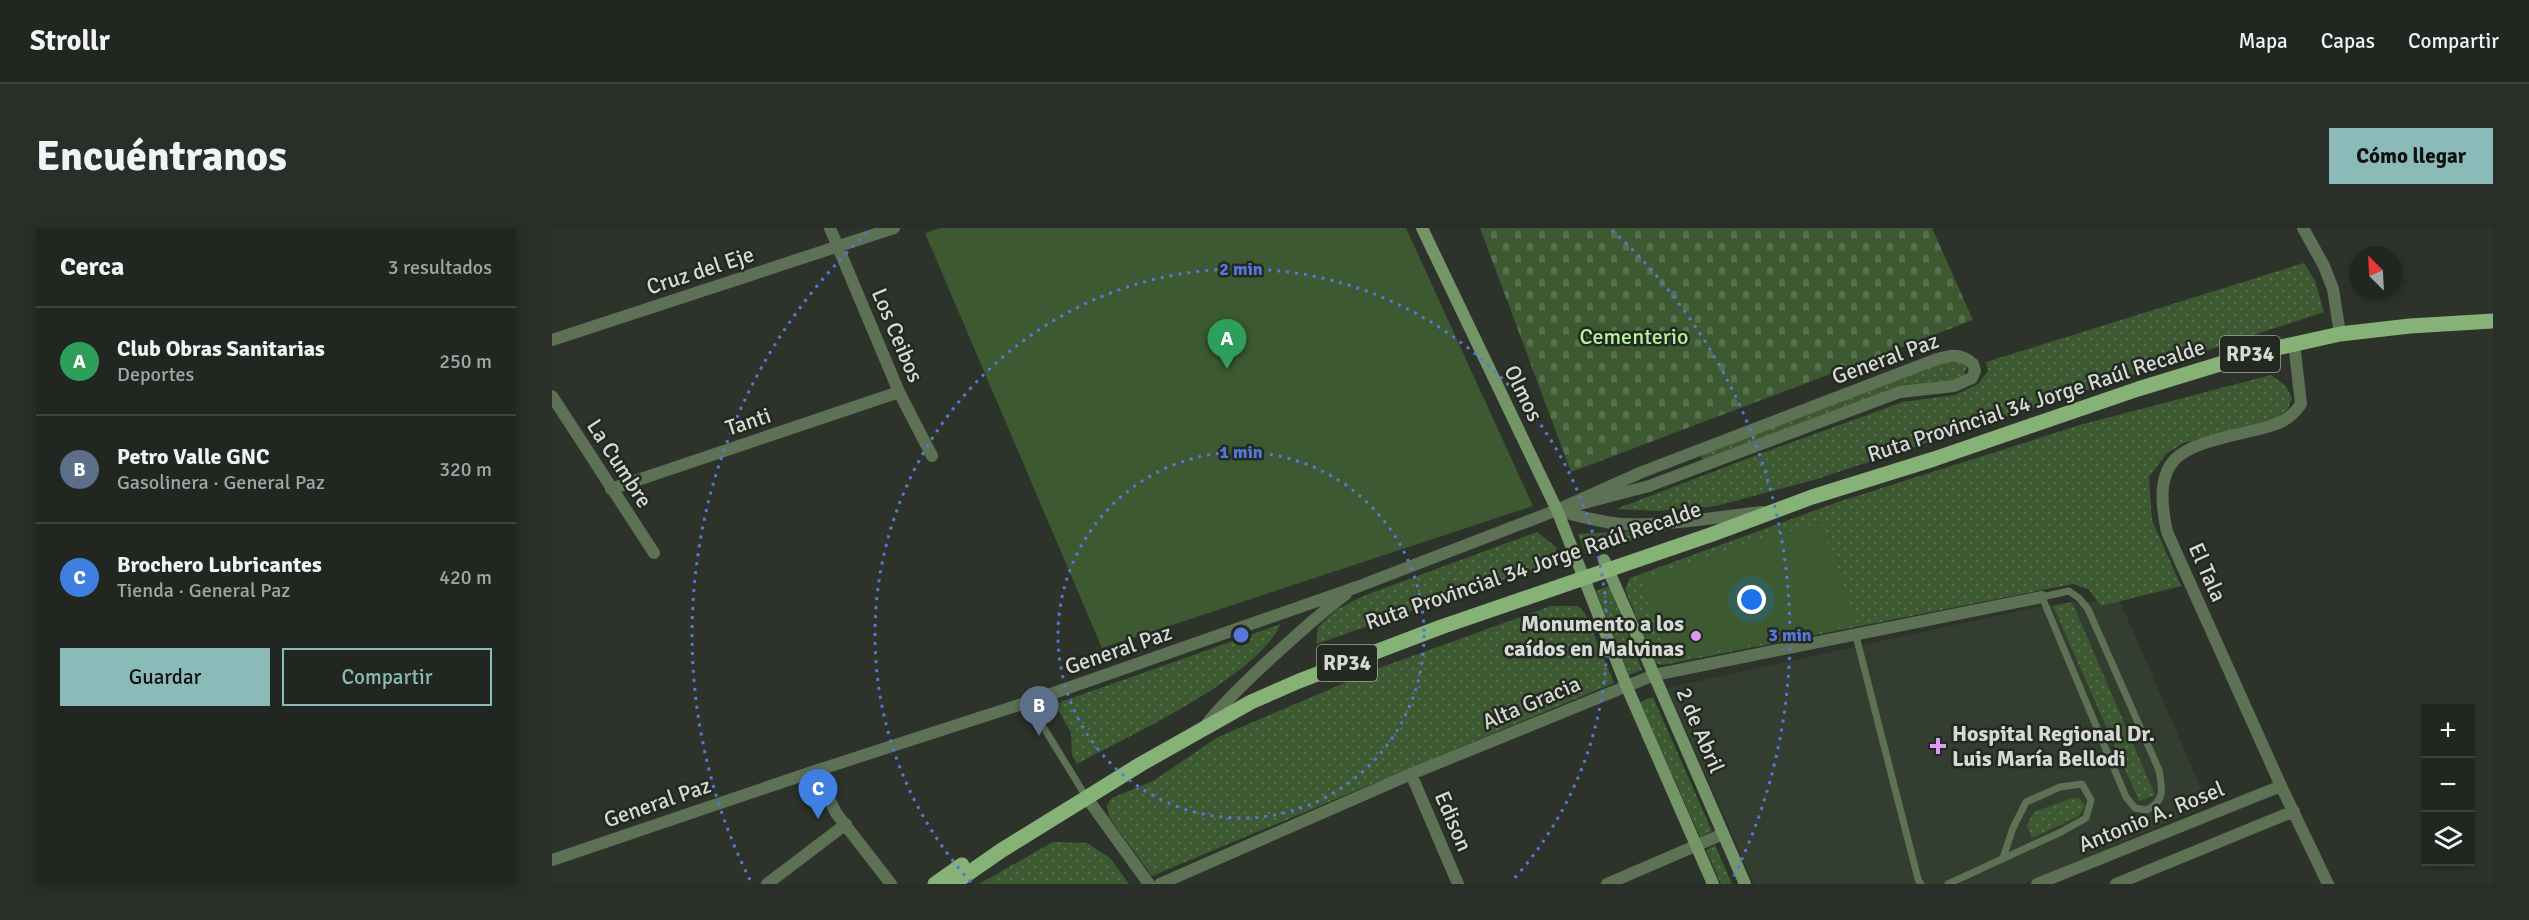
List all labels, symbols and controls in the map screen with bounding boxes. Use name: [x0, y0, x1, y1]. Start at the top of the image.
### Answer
text: Strollr: [30, 24, 110, 58]
text: Mapa: [2238, 28, 2288, 54]
text: Capas: [2321, 28, 2375, 54]
text: Compartir: [2408, 28, 2499, 54]
button: Cómo llegar: [2329, 128, 2493, 184]
text: Encuéntranos: [36, 131, 287, 182]
street label: Cruz del Eje: [643, 240, 757, 301]
north arrow: [2349, 246, 2403, 300]
text: Cerca: [60, 251, 124, 283]
text: 3 resultados: [388, 255, 492, 280]
text: 2 min: [1219, 258, 1263, 280]
street label: Los Ceibos: [866, 284, 929, 386]
pin: A: [1208, 320, 1246, 369]
park label: Cementerio: [1579, 323, 1689, 350]
street label: General Paz: [1828, 327, 1942, 390]
street label: Ruta Provincial 34 Jorge Raúl Recalde: [1864, 333, 2208, 468]
text: Club Obras Sanitarias: [117, 335, 325, 362]
road number: RP34: [2220, 336, 2280, 372]
text: A: [73, 349, 86, 374]
text: 250 m: [439, 349, 492, 374]
street label: Olmos: [1498, 361, 1549, 426]
text: Deportes: [117, 362, 194, 387]
street label: Tanti: [722, 401, 774, 441]
street label: La Cumbre: [581, 414, 658, 513]
text: 1 min: [1219, 441, 1263, 463]
text: Petro Valle GNC: [117, 443, 269, 470]
text: B: [73, 457, 86, 482]
text: 320 m: [439, 457, 492, 482]
text: Gasolinera · General Paz: [117, 470, 325, 495]
street label: Ruta Provincial 34 Jorge Raúl Recalde: [1362, 495, 1705, 636]
street label: El Tala: [2183, 538, 2232, 606]
text: Brochero Lubricantes: [117, 551, 322, 578]
text: C: [73, 565, 86, 590]
text: 420 m: [439, 565, 492, 590]
text: Tienda · General Paz: [117, 578, 290, 603]
your location: [1737, 585, 1766, 614]
place label: Monumento a los caídos en Malvinas: [1504, 610, 1684, 662]
street label: General Paz: [1061, 618, 1175, 680]
text: 3 min: [1768, 624, 1812, 646]
centre of rings: [1231, 625, 1251, 645]
marker: Monumento a los caídos en Malvinas: [1689, 629, 1703, 643]
road number: RP34: [1317, 645, 1377, 681]
button: Guardar: [60, 648, 270, 706]
button: Compartir: [282, 648, 492, 706]
street label: Alta Gracia: [1478, 670, 1584, 735]
street label: 2 de Abril: [1670, 683, 1731, 777]
pin: B: [1020, 686, 1058, 736]
map controls: [2421, 704, 2475, 866]
button: +: [2421, 704, 2475, 758]
place label: Hospital Regional Dr. Luis María Bellodi: [1952, 720, 2155, 772]
marker: Hospital Regional Dr. Luis María Bellodi: [1929, 737, 1947, 755]
button: −: [2421, 758, 2475, 812]
pin: C: [798, 770, 838, 819]
street label: General Paz: [600, 771, 714, 833]
street label: Antonio A. Rosel: [2074, 775, 2228, 858]
street label: Edison: [1429, 787, 1478, 855]
button: layers: [2421, 812, 2475, 866]

